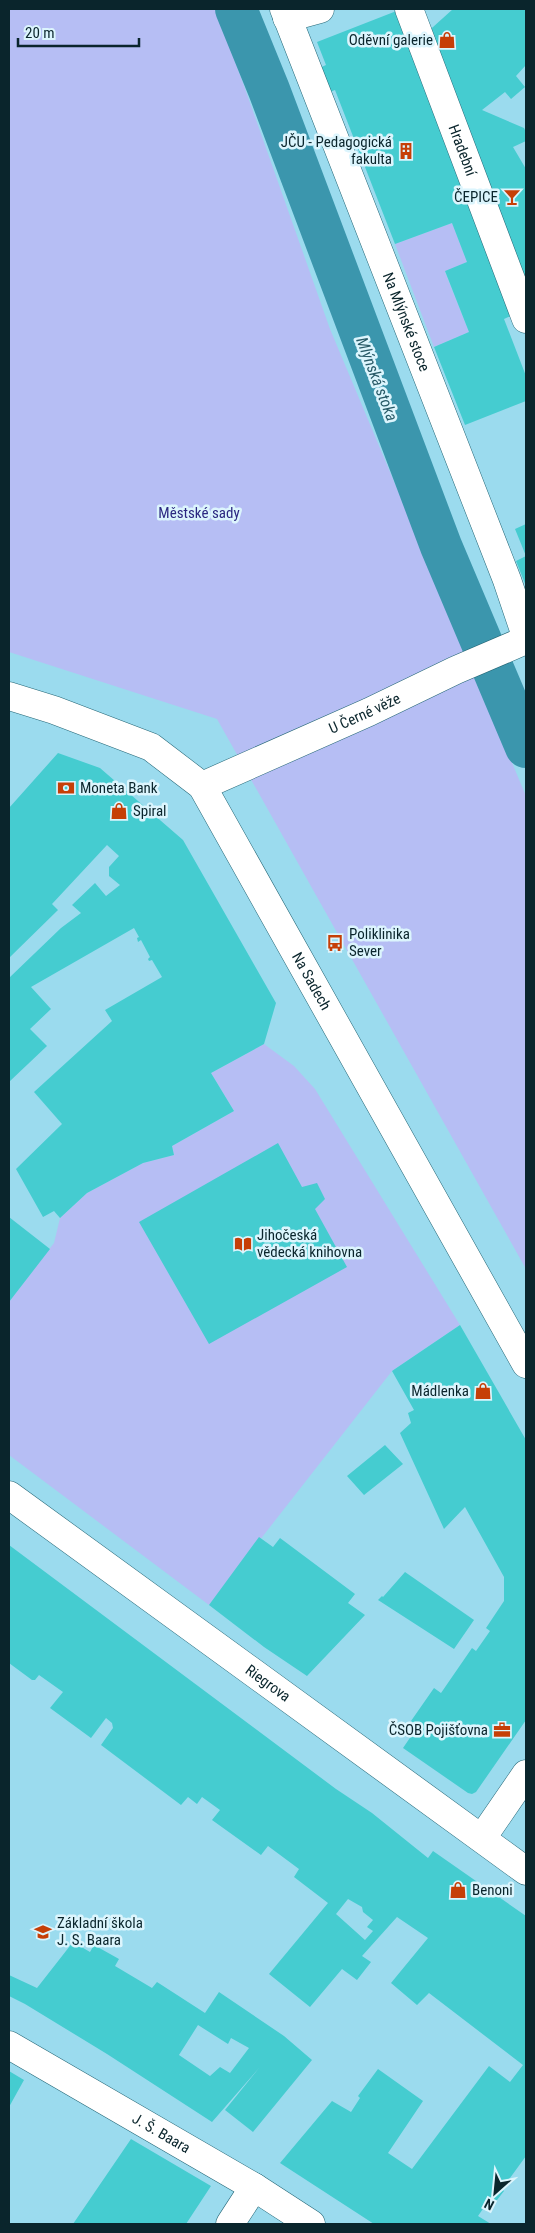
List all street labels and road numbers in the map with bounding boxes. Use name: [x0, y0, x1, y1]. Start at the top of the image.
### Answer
street label: Hradební: [444, 122, 481, 180]
street label: Na Mlýnské stoce: [379, 270, 434, 374]
street label: U Černé věže: [326, 689, 403, 738]
street label: Na Sadech: [288, 949, 335, 1013]
street label: Riegrova: [242, 1661, 294, 1706]
street label: J. Š. Baara: [129, 2109, 193, 2157]

